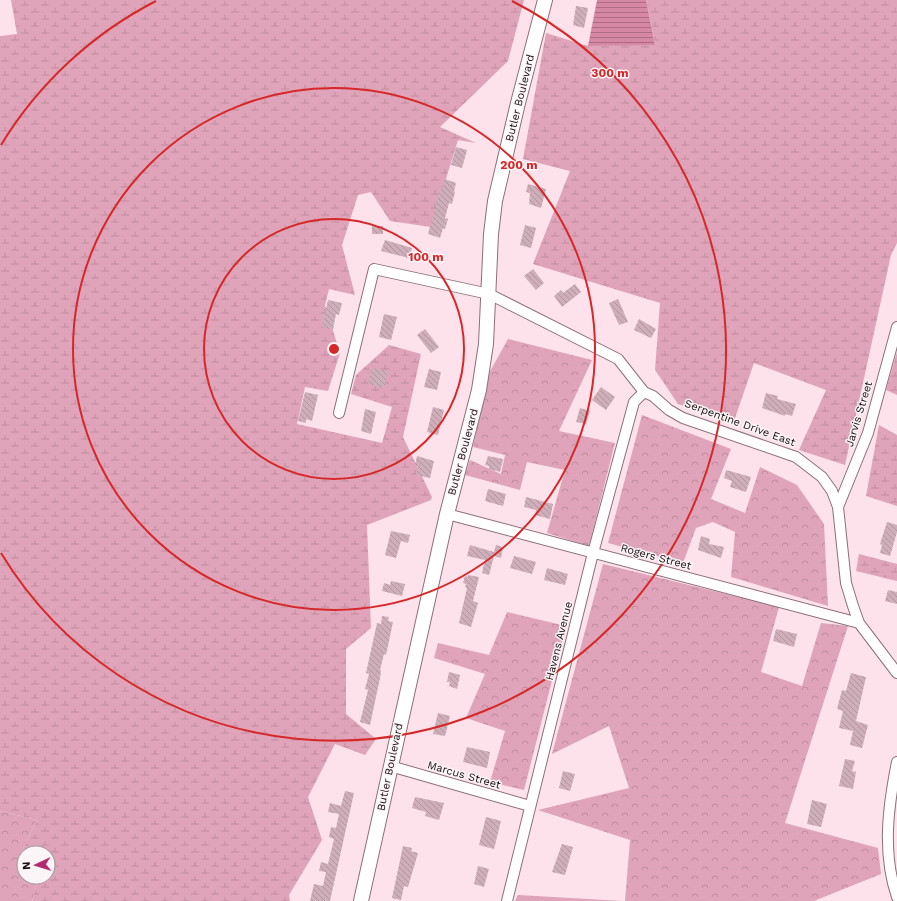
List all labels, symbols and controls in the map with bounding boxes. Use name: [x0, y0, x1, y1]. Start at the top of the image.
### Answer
street label: Butler Boulevard: [503, 53, 537, 143]
text: 300 m: [591, 66, 629, 80]
text: 200 m: [500, 158, 538, 172]
text: 100 m: [408, 250, 444, 264]
centre of rings: [327, 342, 341, 356]
street label: Jarvis Street: [843, 379, 875, 448]
street label: Serpentine Drive East: [683, 397, 798, 449]
street label: Butler Boulevard: [445, 407, 481, 497]
street label: Rogers Street: [619, 541, 693, 573]
street label: Havens Avenue: [543, 600, 575, 682]
street label: Butler Boulevard: [374, 722, 406, 812]
street label: Marcus Street: [426, 758, 502, 792]
north arrow: [16, 845, 56, 885]
text: N: [20, 861, 33, 870]

